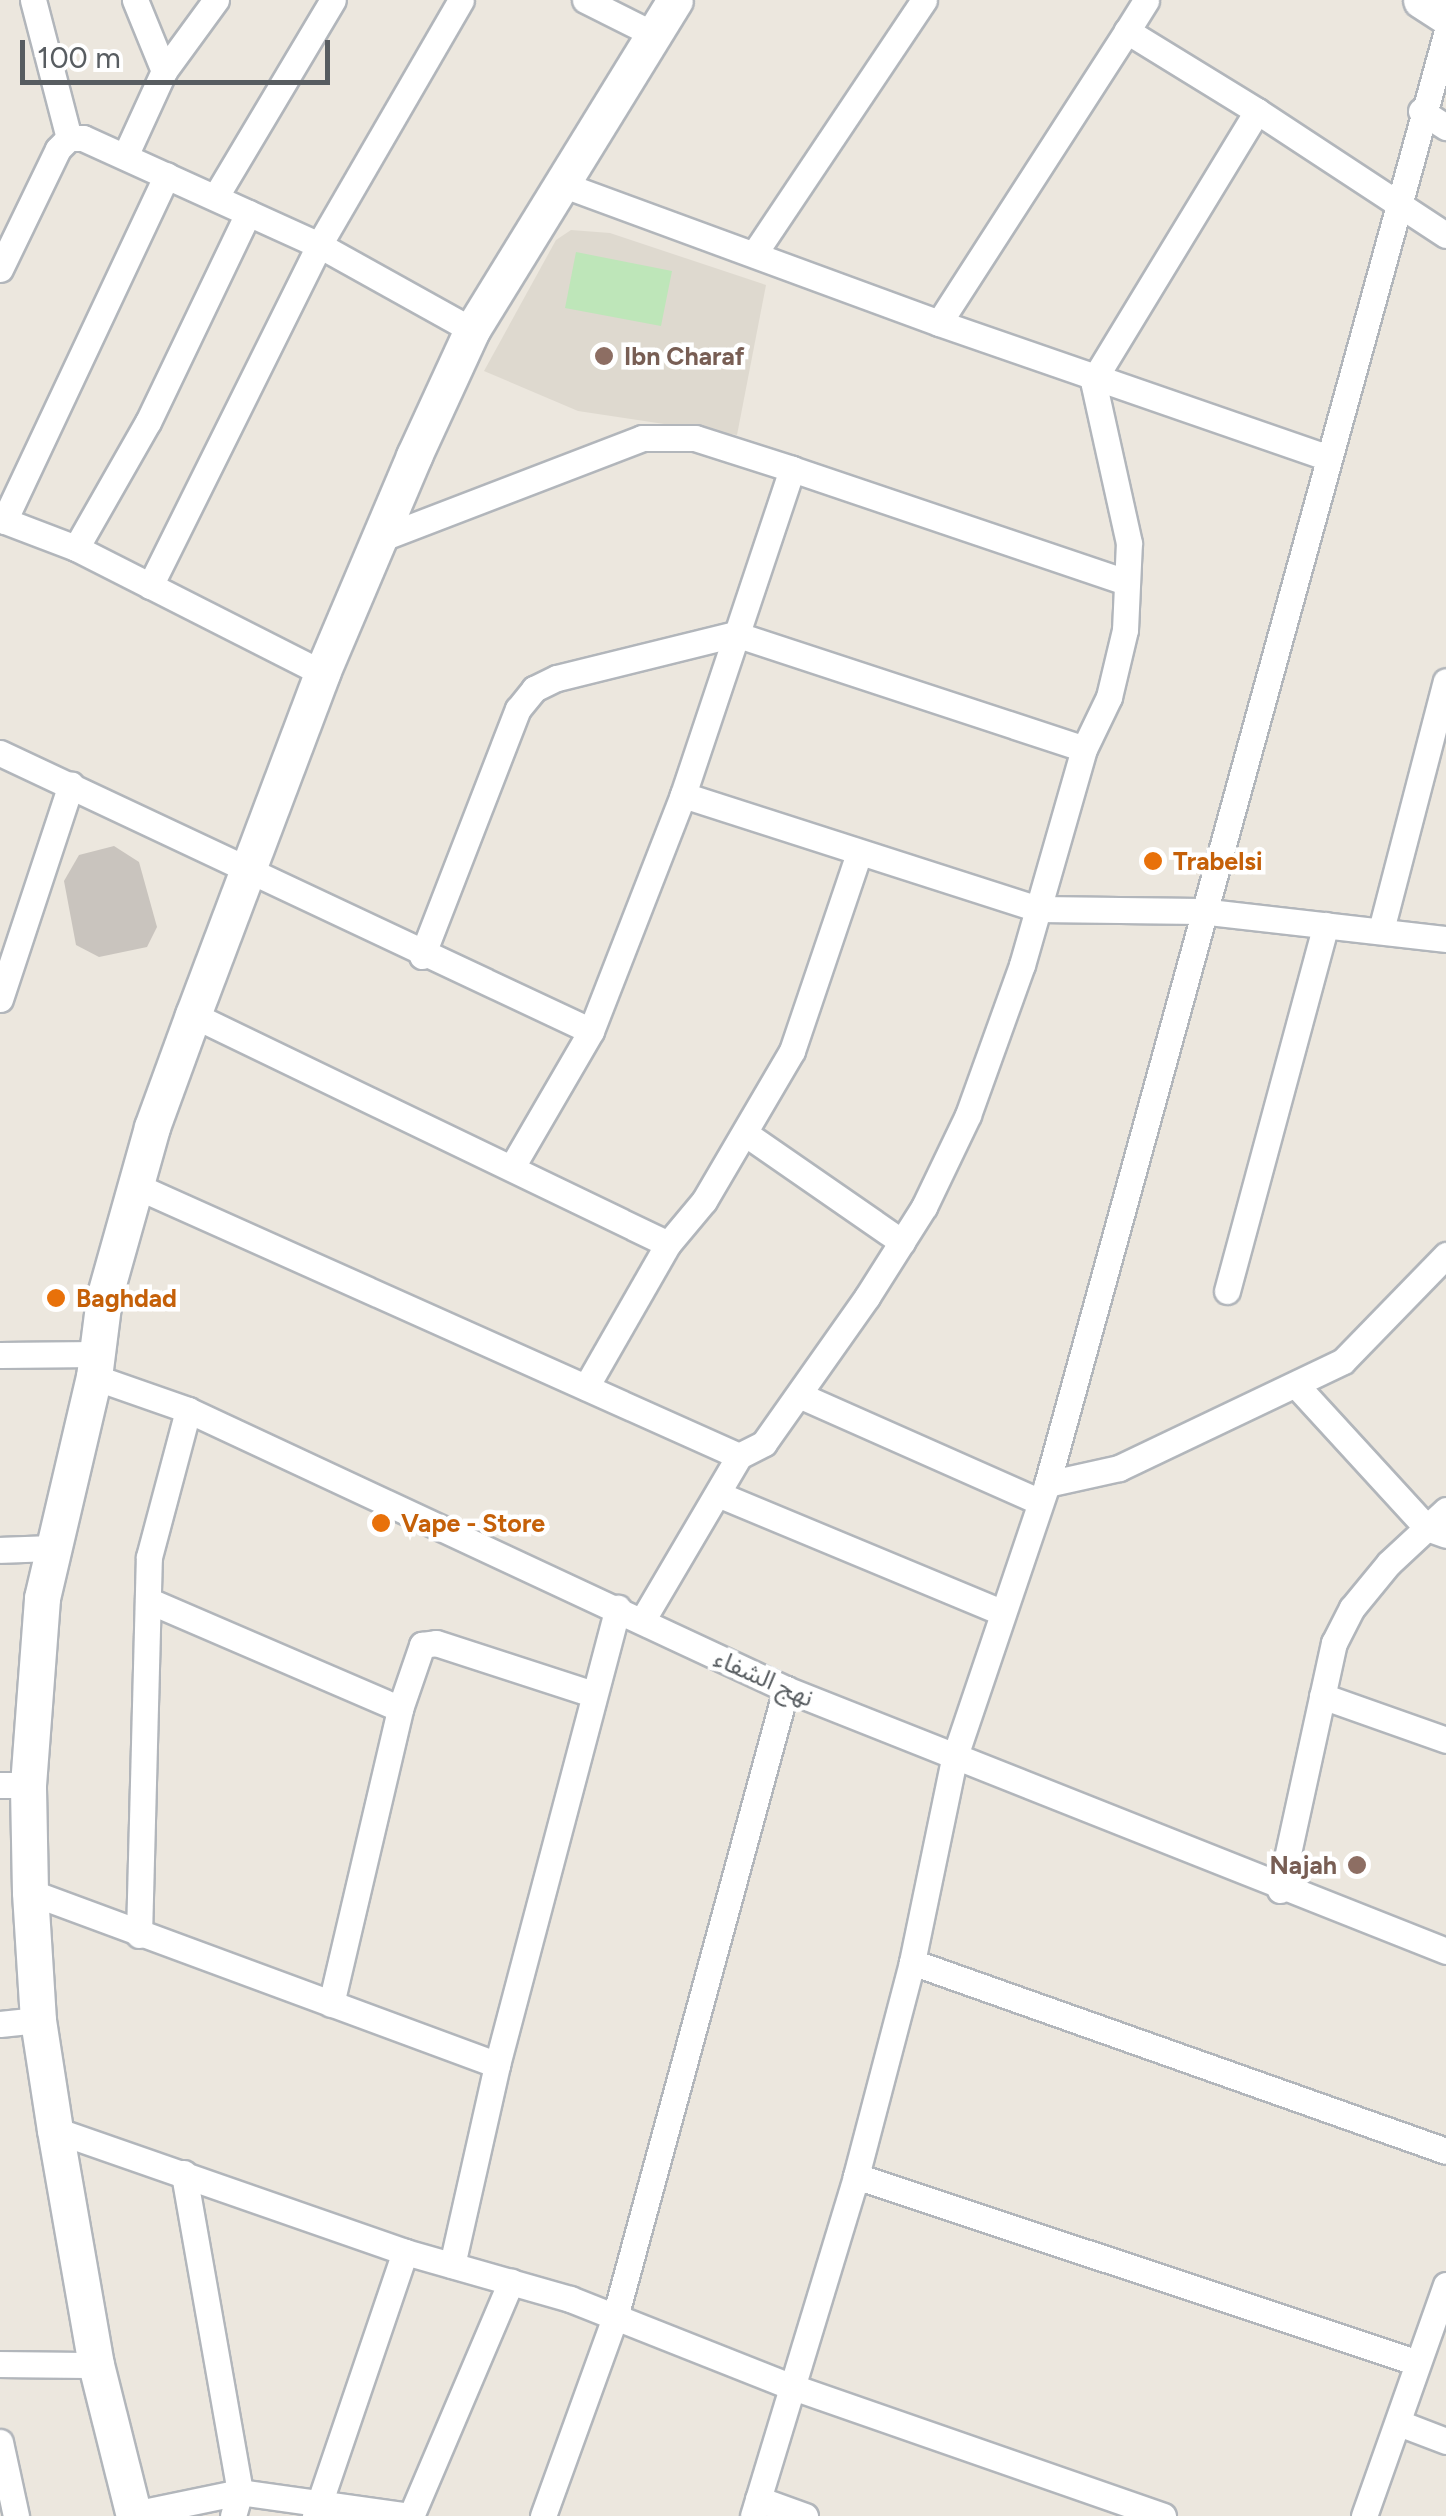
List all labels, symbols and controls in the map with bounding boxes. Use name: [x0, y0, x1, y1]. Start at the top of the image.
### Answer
scale bar: [25, 20, 335, 82]
text: 100 m: [37, 39, 121, 76]
place label: Ibn Charaf: [624, 341, 745, 371]
marker: Ibn Charaf: [593, 345, 615, 367]
place label: Trabelsi: [1173, 846, 1263, 876]
marker: Trabelsi: [1142, 850, 1164, 872]
place label: Baghdad: [76, 1283, 177, 1313]
marker: Baghdad: [45, 1287, 67, 1309]
place label: Vape - Store: [401, 1508, 545, 1538]
marker: Vape - Store: [370, 1512, 392, 1534]
street label: نهج الشفاء: [710, 1643, 818, 1713]
place label: Najah: [1270, 1850, 1337, 1880]
marker: Najah: [1346, 1854, 1368, 1876]

